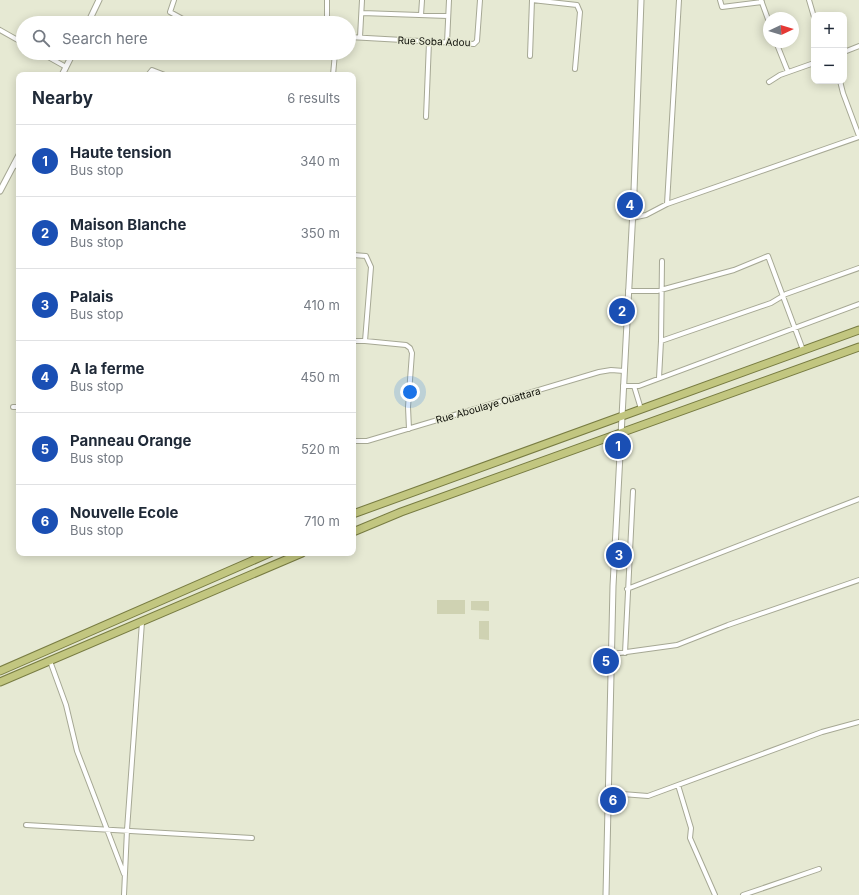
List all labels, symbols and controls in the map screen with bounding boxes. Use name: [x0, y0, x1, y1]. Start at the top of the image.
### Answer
north arrow: [763, 12, 799, 48]
map controls: [811, 12, 847, 84]
button: +: [811, 12, 847, 48]
search box: [16, 16, 356, 60]
icon: search: [30, 27, 52, 49]
text: Search here: [62, 29, 148, 48]
street label: Rue Soba Adou: [397, 34, 471, 48]
button: −: [811, 48, 847, 84]
text: Nearby: [32, 88, 93, 108]
text: 6 results: [287, 90, 340, 106]
text: Haute tension: [70, 143, 172, 162]
text: 1: [42, 153, 48, 169]
text: 340 m: [300, 153, 340, 169]
text: Bus stop: [70, 162, 123, 178]
pin: 4: [617, 190, 643, 220]
text: Maison Blanche: [70, 215, 186, 234]
text: 2: [41, 225, 49, 241]
text: 350 m: [301, 225, 340, 241]
text: Bus stop: [70, 234, 123, 250]
text: Palais: [70, 287, 113, 306]
pin: 2: [609, 296, 635, 326]
text: 3: [41, 297, 49, 313]
text: 410 m: [303, 297, 340, 313]
text: Bus stop: [70, 306, 123, 322]
text: A la ferme: [70, 359, 145, 378]
text: 4: [41, 369, 49, 385]
text: 450 m: [300, 369, 340, 385]
text: Bus stop: [70, 378, 123, 394]
your location: [400, 382, 420, 402]
street label: Rue Aboulaye Ouattara: [434, 384, 542, 426]
text: Panneau Orange: [70, 431, 192, 450]
pin: 1: [605, 431, 631, 461]
text: 5: [41, 441, 49, 457]
text: 520 m: [301, 441, 340, 457]
text: Bus stop: [70, 450, 123, 466]
text: Nouvelle Ecole: [70, 503, 178, 522]
text: 6: [41, 513, 49, 529]
text: 710 m: [304, 513, 340, 529]
text: Bus stop: [70, 522, 123, 538]
pin: 3: [606, 540, 632, 570]
pin: 5: [593, 646, 619, 676]
pin: 6: [600, 785, 626, 815]

